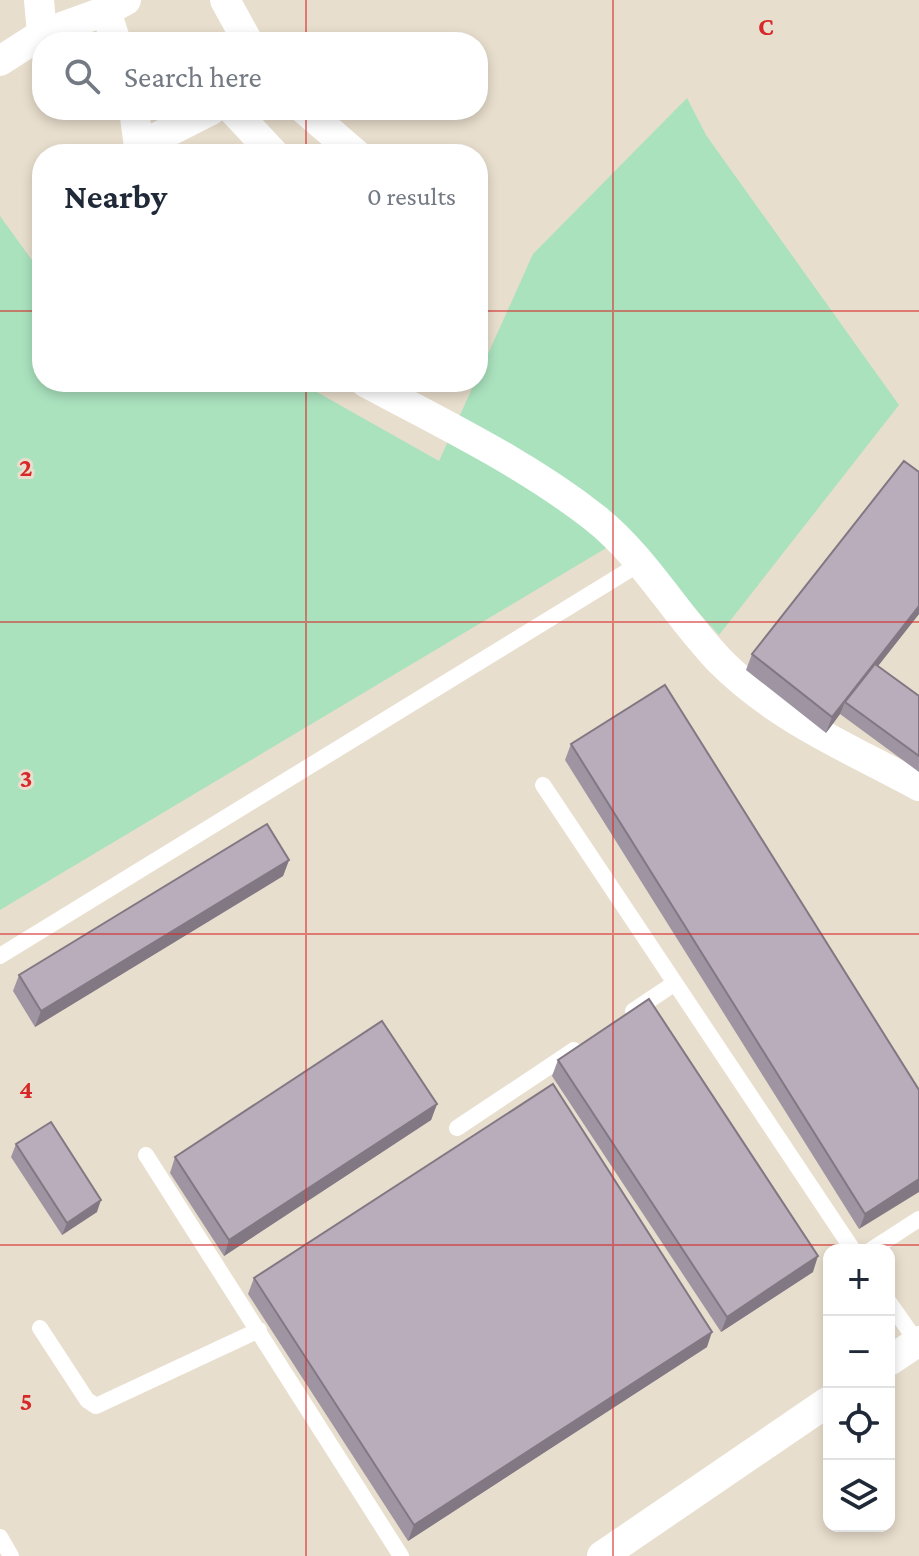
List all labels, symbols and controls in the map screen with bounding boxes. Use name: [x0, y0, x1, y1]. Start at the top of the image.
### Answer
text: C: [758, 12, 774, 41]
search box: [32, 32, 488, 120]
icon: search: [60, 54, 104, 98]
text: Search here: [124, 60, 262, 93]
text: Nearby: [64, 178, 167, 215]
text: 0 results: [367, 182, 456, 211]
text: 2: [19, 453, 33, 482]
text: 3: [20, 764, 32, 793]
text: 4: [19, 1075, 33, 1104]
map controls: [823, 1244, 895, 1532]
button: +: [823, 1244, 895, 1316]
button: −: [823, 1316, 895, 1388]
text: 5: [20, 1387, 32, 1416]
button: locate: [823, 1388, 895, 1460]
button: layers: [823, 1460, 895, 1532]

